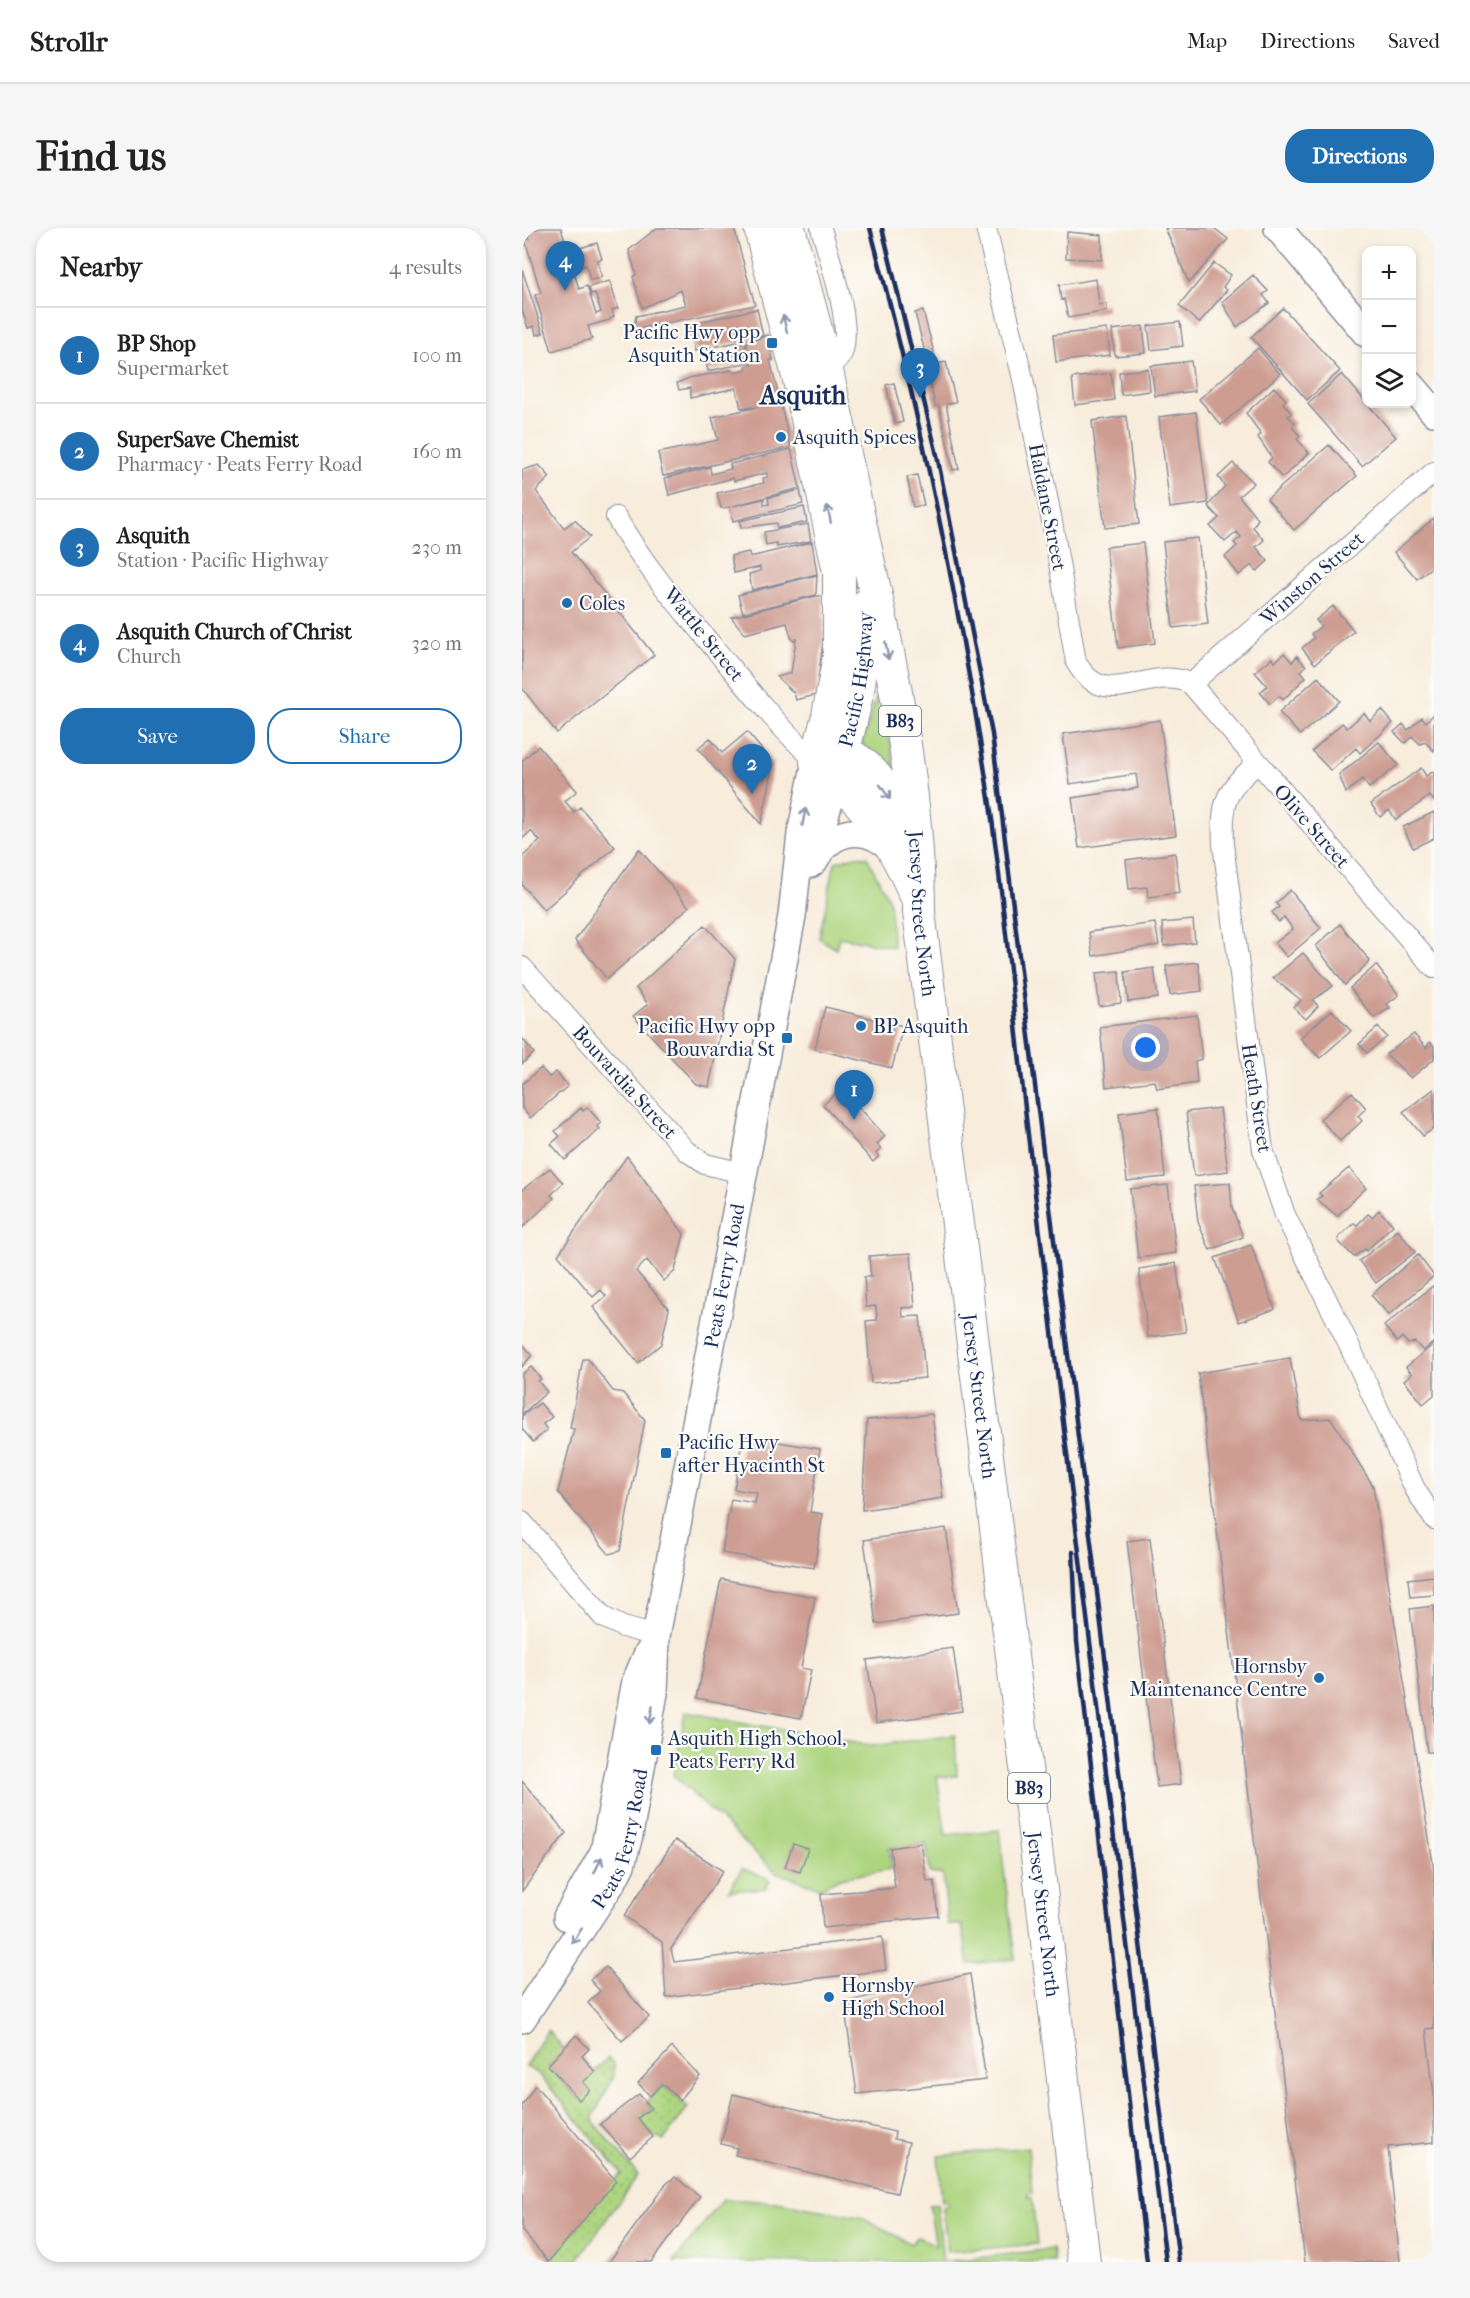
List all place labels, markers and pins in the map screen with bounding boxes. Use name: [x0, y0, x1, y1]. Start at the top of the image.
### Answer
pin: 4: [546, 242, 585, 291]
place label: Pacific Hwy opp Asquith Station: [623, 321, 760, 367]
marker: Pacific Hwy opp Asquith Station: [765, 336, 779, 350]
pin: 3: [900, 348, 940, 398]
place label: Asquith Spices: [792, 426, 916, 449]
marker: Asquith Spices: [774, 430, 788, 444]
place label: Coles: [579, 592, 625, 615]
marker: Coles: [560, 596, 574, 610]
pin: 2: [732, 744, 772, 794]
place label: Pacific Hwy opp Bouvardia St: [638, 1015, 775, 1061]
place label: BP Asquith: [873, 1015, 969, 1038]
marker: BP Asquith: [854, 1019, 868, 1033]
marker: Pacific Hwy opp Bouvardia St: [780, 1031, 794, 1045]
pin: 1: [834, 1070, 874, 1120]
place label: Pacific Hwy after Hyacinth St: [678, 1431, 825, 1477]
marker: Pacific Hwy after Hyacinth St: [659, 1446, 673, 1460]
place label: Hornsby Maintenance Centre: [1129, 1655, 1308, 1701]
marker: Hornsby Maintenance Centre: [1312, 1671, 1326, 1685]
place label: Asquith High School, Peats Ferry Rd: [667, 1727, 846, 1773]
marker: Asquith High School, Peats Ferry Rd: [649, 1743, 663, 1757]
place label: Hornsby High School: [841, 1974, 945, 2020]
marker: Hornsby High School: [822, 1990, 836, 2004]

